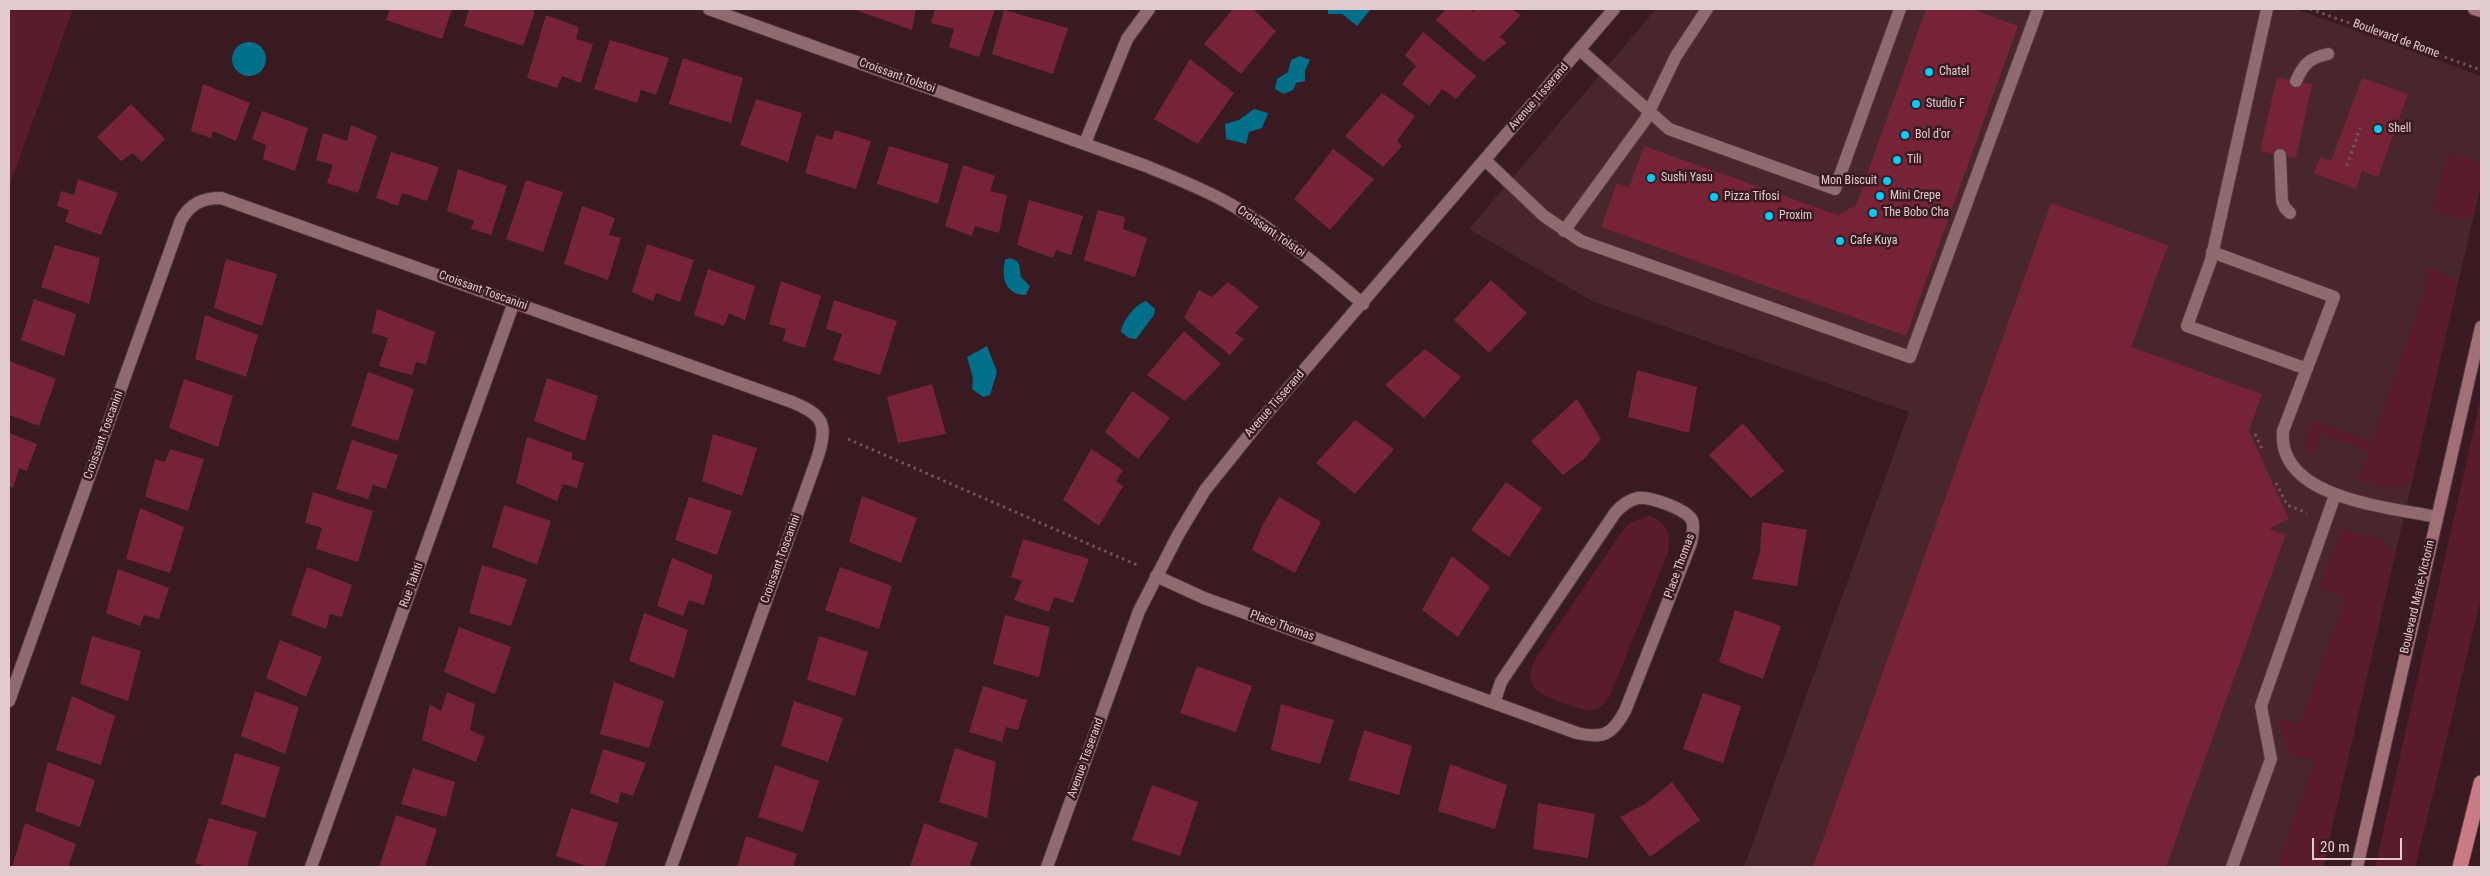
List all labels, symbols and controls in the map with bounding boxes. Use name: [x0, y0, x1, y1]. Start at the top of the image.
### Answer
street label: Boulevard de Rome: [2351, 17, 2441, 61]
street label: Croissant Tolstoi: [857, 56, 937, 96]
street label: Avenue Tisserand: [1506, 61, 1572, 133]
place label: Chatel: [1939, 65, 1969, 79]
marker: Chatel: [1923, 66, 1935, 78]
place label: Studio F: [1926, 97, 1965, 111]
marker: Studio F: [1910, 98, 1922, 110]
place label: Shell: [2388, 122, 2411, 136]
marker: Shell: [2372, 123, 2384, 135]
place label: Bol d'or: [1915, 128, 1950, 142]
marker: Bol d'or: [1899, 129, 1911, 141]
place label: Tili: [1907, 153, 1922, 167]
marker: Tili: [1891, 154, 1903, 166]
place label: Sushi Yasu: [1661, 171, 1713, 185]
marker: Sushi Yasu: [1645, 172, 1657, 184]
place label: Mon Biscuit: [1821, 174, 1877, 188]
marker: Mon Biscuit: [1881, 175, 1893, 187]
place label: Mini Crepe: [1890, 189, 1941, 203]
place label: Pizza Tifosi: [1724, 190, 1779, 204]
marker: Mini Crepe: [1874, 190, 1886, 202]
marker: Pizza Tifosi: [1708, 191, 1720, 203]
street label: Croissant Tolstoi: [1234, 203, 1308, 261]
place label: The Bobo Cha: [1883, 206, 1949, 220]
marker: The Bobo Cha: [1867, 207, 1879, 219]
place label: Proxim: [1779, 209, 1812, 223]
marker: Proxim: [1763, 210, 1775, 222]
place label: Cafe Kuya: [1850, 234, 1897, 248]
marker: Cafe Kuya: [1834, 235, 1846, 247]
street label: Croissant Toscanini: [437, 268, 529, 314]
street label: Avenue Tisserand: [1242, 368, 1308, 440]
street label: Croissant Toscanini: [81, 389, 127, 481]
street label: Croissant Toscanini: [758, 513, 804, 605]
street label: Place Thomas: [1662, 532, 1698, 600]
street label: Boulevard Marie-Victorin: [2398, 539, 2438, 655]
street label: Rue Tahiti: [397, 561, 427, 609]
street label: Place Thomas: [1248, 608, 1316, 644]
street label: Avenue Tisserand: [1065, 716, 1107, 800]
scale bar: [2315, 828, 2405, 860]
text: 20 m: [2320, 838, 2350, 856]

